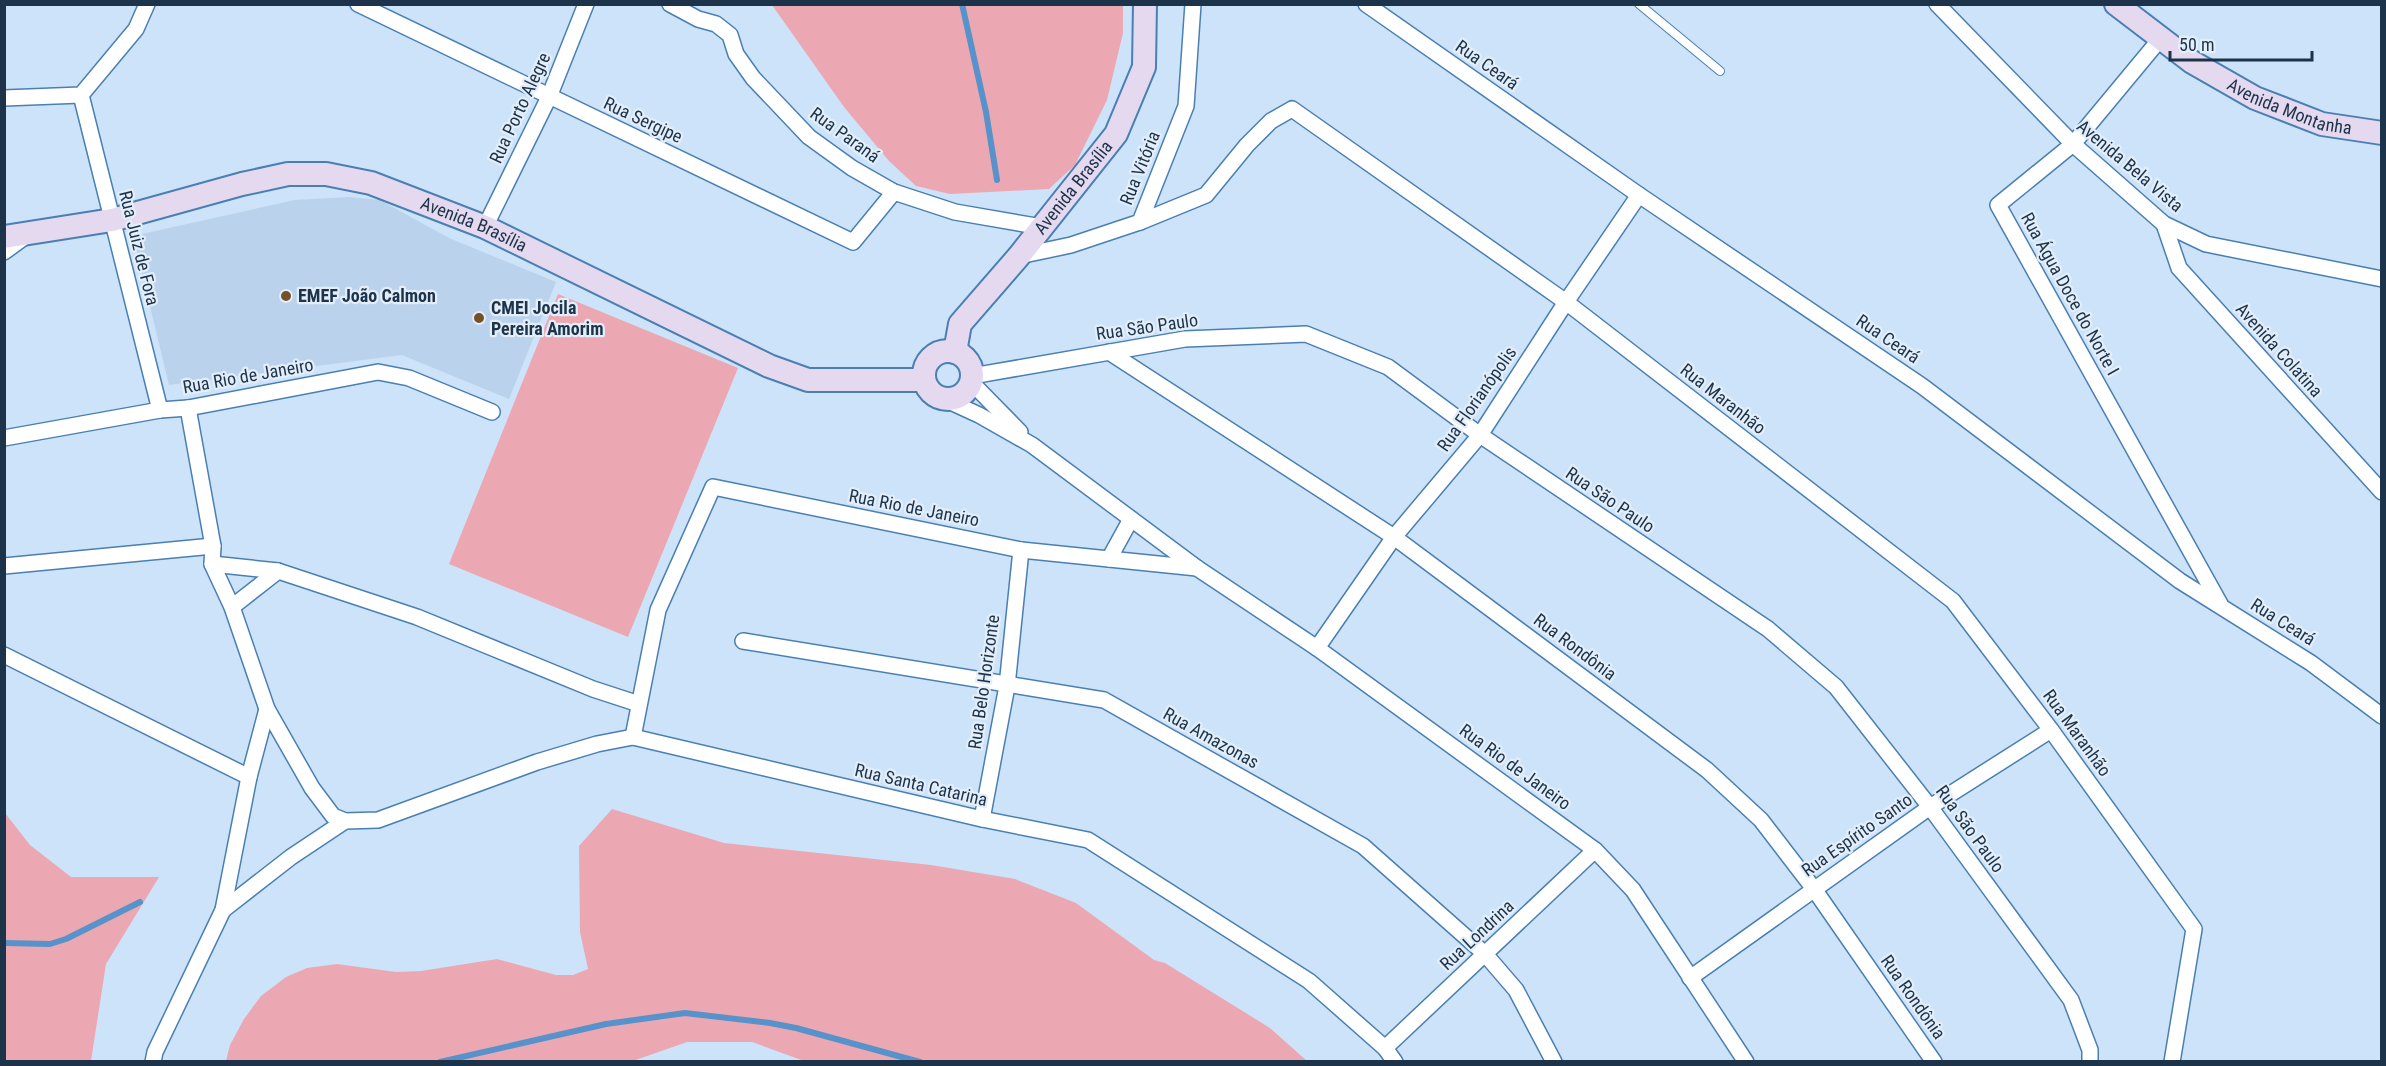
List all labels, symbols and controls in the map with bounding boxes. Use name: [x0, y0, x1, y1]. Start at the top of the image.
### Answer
scale bar: [2170, 24, 2312, 62]
text: 50 m: [2179, 34, 2214, 55]
street label: Rua Ceará: [1452, 35, 1523, 94]
street label: Rua Porto Alegre: [485, 49, 554, 166]
street label: Avenida Montanha: [2224, 74, 2353, 138]
street label: Rua Sergipe: [601, 92, 686, 147]
street label: Rua Paraná: [807, 102, 884, 167]
street label: Avenida Bela Vista: [2073, 115, 2188, 216]
street label: Rua Vitória: [1115, 128, 1164, 208]
street label: Avenida Brasília: [1030, 136, 1117, 238]
street label: Rua Juiz de Fora: [115, 188, 164, 307]
street label: Avenida Brasília: [418, 192, 531, 256]
street label: Rua Água Doce do Norte I: [2017, 209, 2124, 379]
place label: EMEF João Calmon: [298, 285, 436, 306]
marker: EMEF João Calmon: [279, 289, 293, 303]
place label: CMEI Jocila Pereira Amorim: [491, 297, 603, 339]
street label: Avenida Colatina: [2232, 298, 2327, 401]
street label: Rua São Paulo: [1095, 309, 1199, 344]
street label: Rua Ceará: [1853, 310, 1924, 367]
marker: CMEI Jocila Pereira Amorim: [472, 311, 486, 325]
street label: Rua Florianópolis: [1433, 342, 1521, 455]
street label: Rua Rio de Janeiro: [181, 354, 315, 397]
street label: Rua Maranhão: [1677, 359, 1770, 438]
street label: Rua São Paulo: [1562, 462, 1659, 537]
street label: Rua Rio de Janeiro: [847, 485, 981, 530]
street label: Rua Ceará: [2247, 594, 2319, 650]
street label: Rua Rondônia: [1530, 609, 1621, 684]
street label: Rua Belo Horizonte: [964, 613, 1003, 751]
street label: Rua Maranhão: [2039, 685, 2116, 780]
street label: Rua Amazonas: [1160, 703, 1263, 772]
street label: Rua Rio de Janeiro: [1456, 719, 1575, 814]
street label: Rua Santa Catarina: [853, 759, 989, 810]
street label: Rua São Paulo: [1932, 781, 2009, 876]
street label: Rua Espírito Santo: [1797, 789, 1916, 880]
street label: Rua Londrina: [1435, 895, 1518, 974]
street label: Rua Rondônia: [1877, 951, 1950, 1043]

